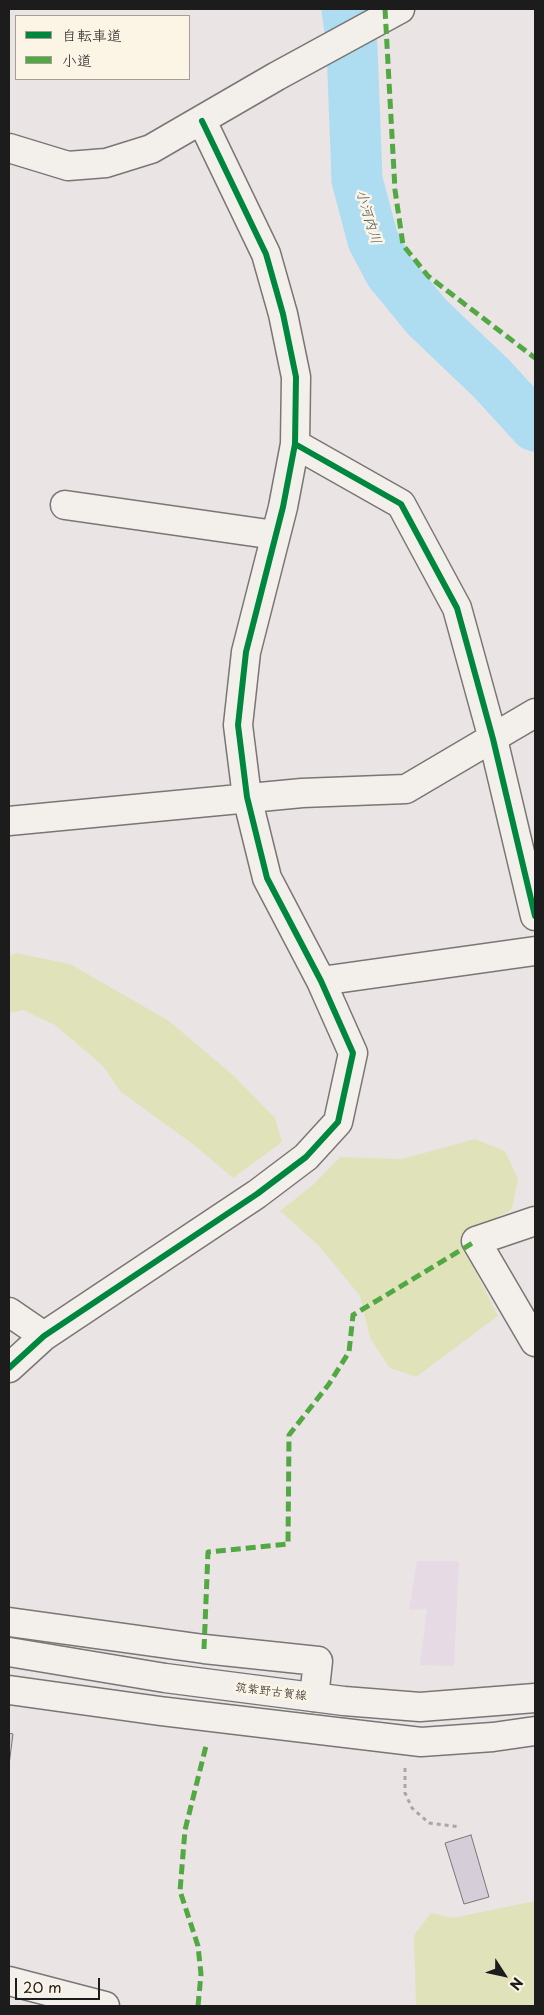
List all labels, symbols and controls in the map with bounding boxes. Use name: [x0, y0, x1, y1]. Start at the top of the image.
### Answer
legend: [15, 15, 190, 80]
text: 自転車道: [62, 23, 122, 46]
text: 小道: [62, 48, 92, 71]
water label: 小河内川: [352, 188, 384, 246]
street label: 筑紫野古賀線: [234, 1680, 308, 1704]
north arrow: [479, 1950, 529, 2000]
scale bar: [18, 1968, 102, 2000]
text: N: [505, 1973, 528, 1994]
text: 20 m: [23, 1975, 62, 1998]

